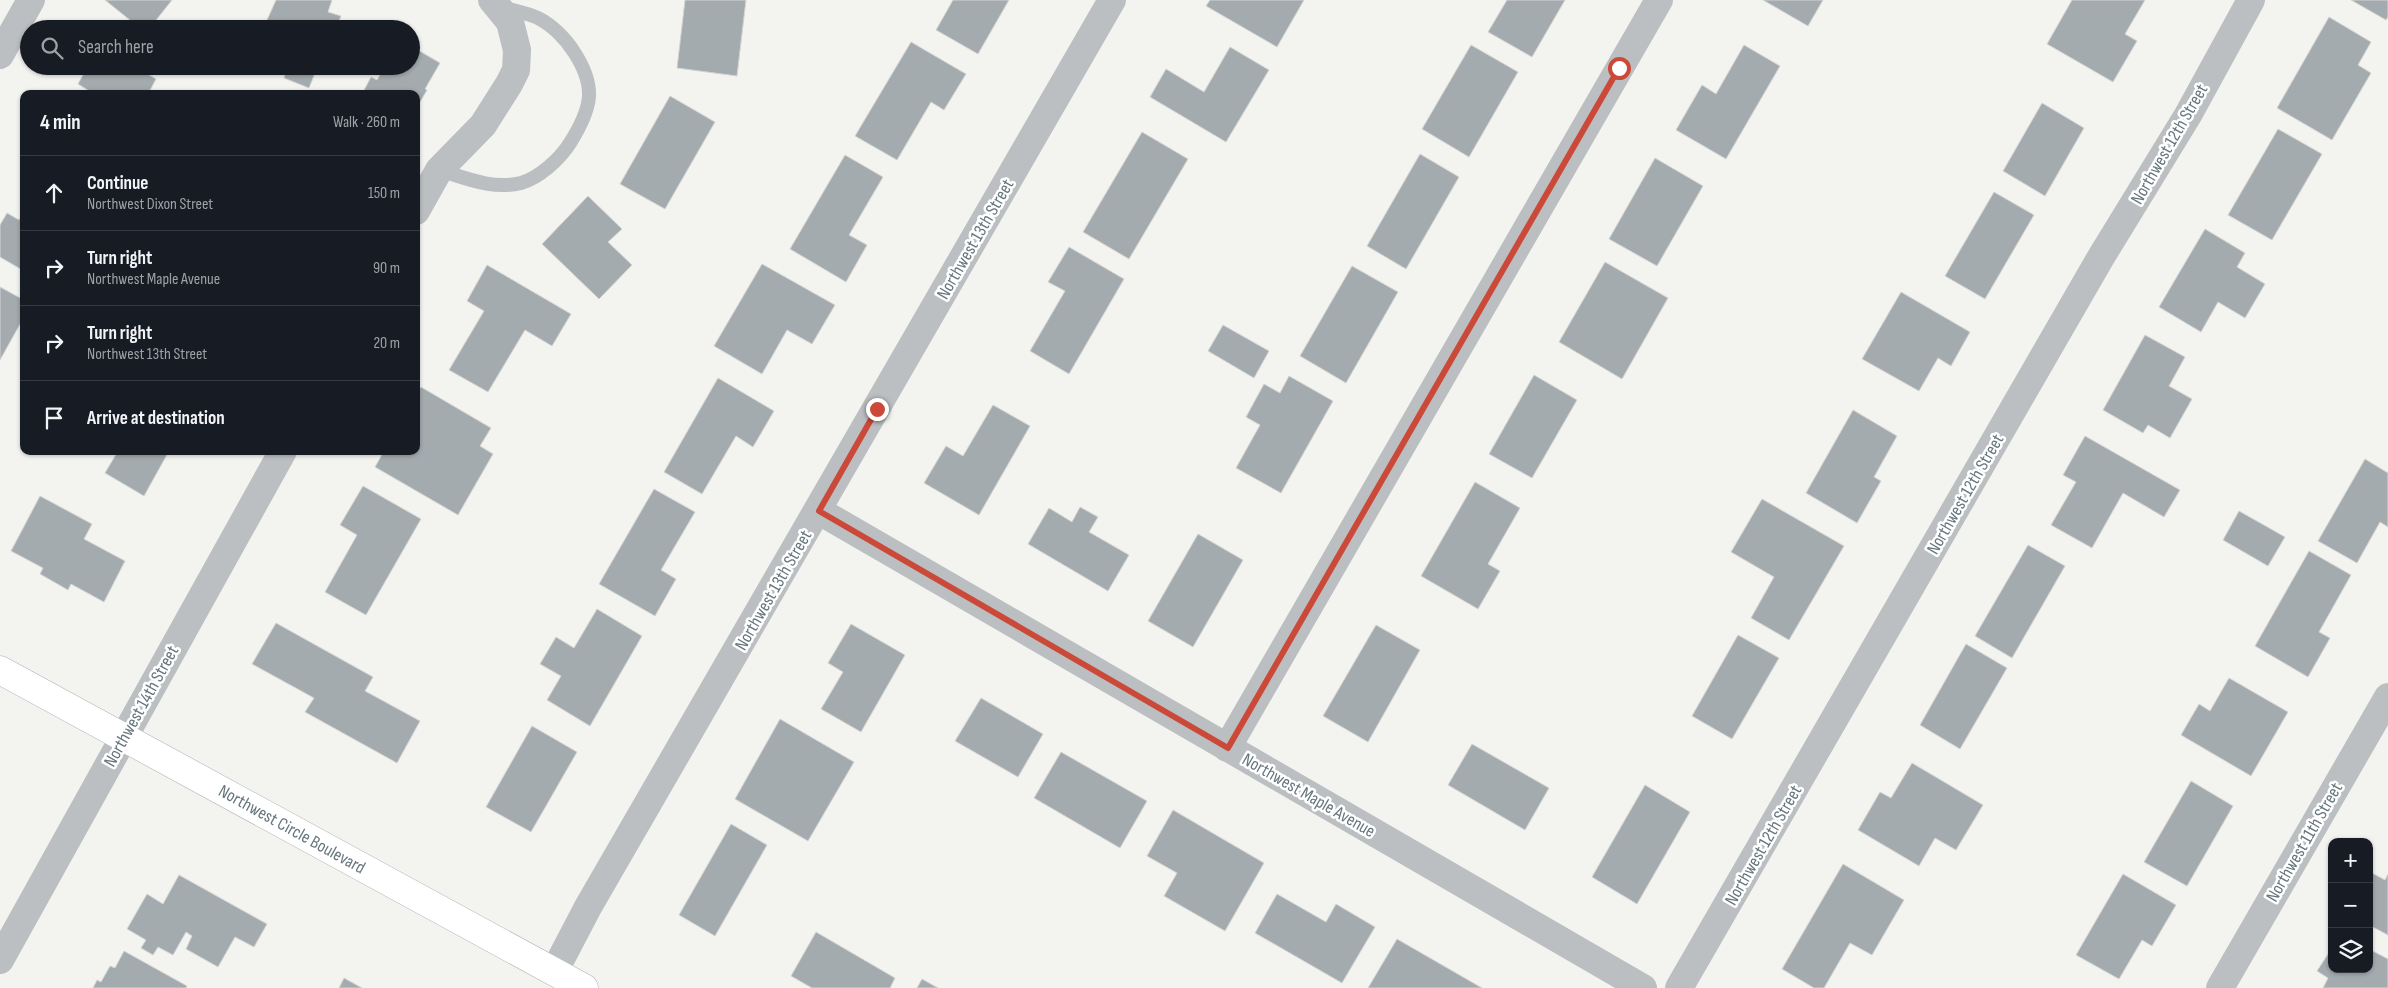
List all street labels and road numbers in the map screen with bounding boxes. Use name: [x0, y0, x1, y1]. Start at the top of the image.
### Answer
street label: Northwest 12th Street: [2127, 80, 2213, 208]
street label: Northwest 13th Street: [933, 175, 1019, 303]
street label: Northwest 12th Street: [1923, 430, 2009, 558]
street label: Northwest 13th Street: [731, 526, 817, 654]
street label: Northwest 14th Street: [99, 642, 184, 770]
street label: Northwest Maple Avenue: [1239, 749, 1379, 842]
street label: Northwest 11th Street: [2262, 779, 2347, 905]
street label: Northwest Circle Boulevard: [215, 780, 369, 878]
street label: Northwest 12th Street: [1721, 781, 1807, 909]

